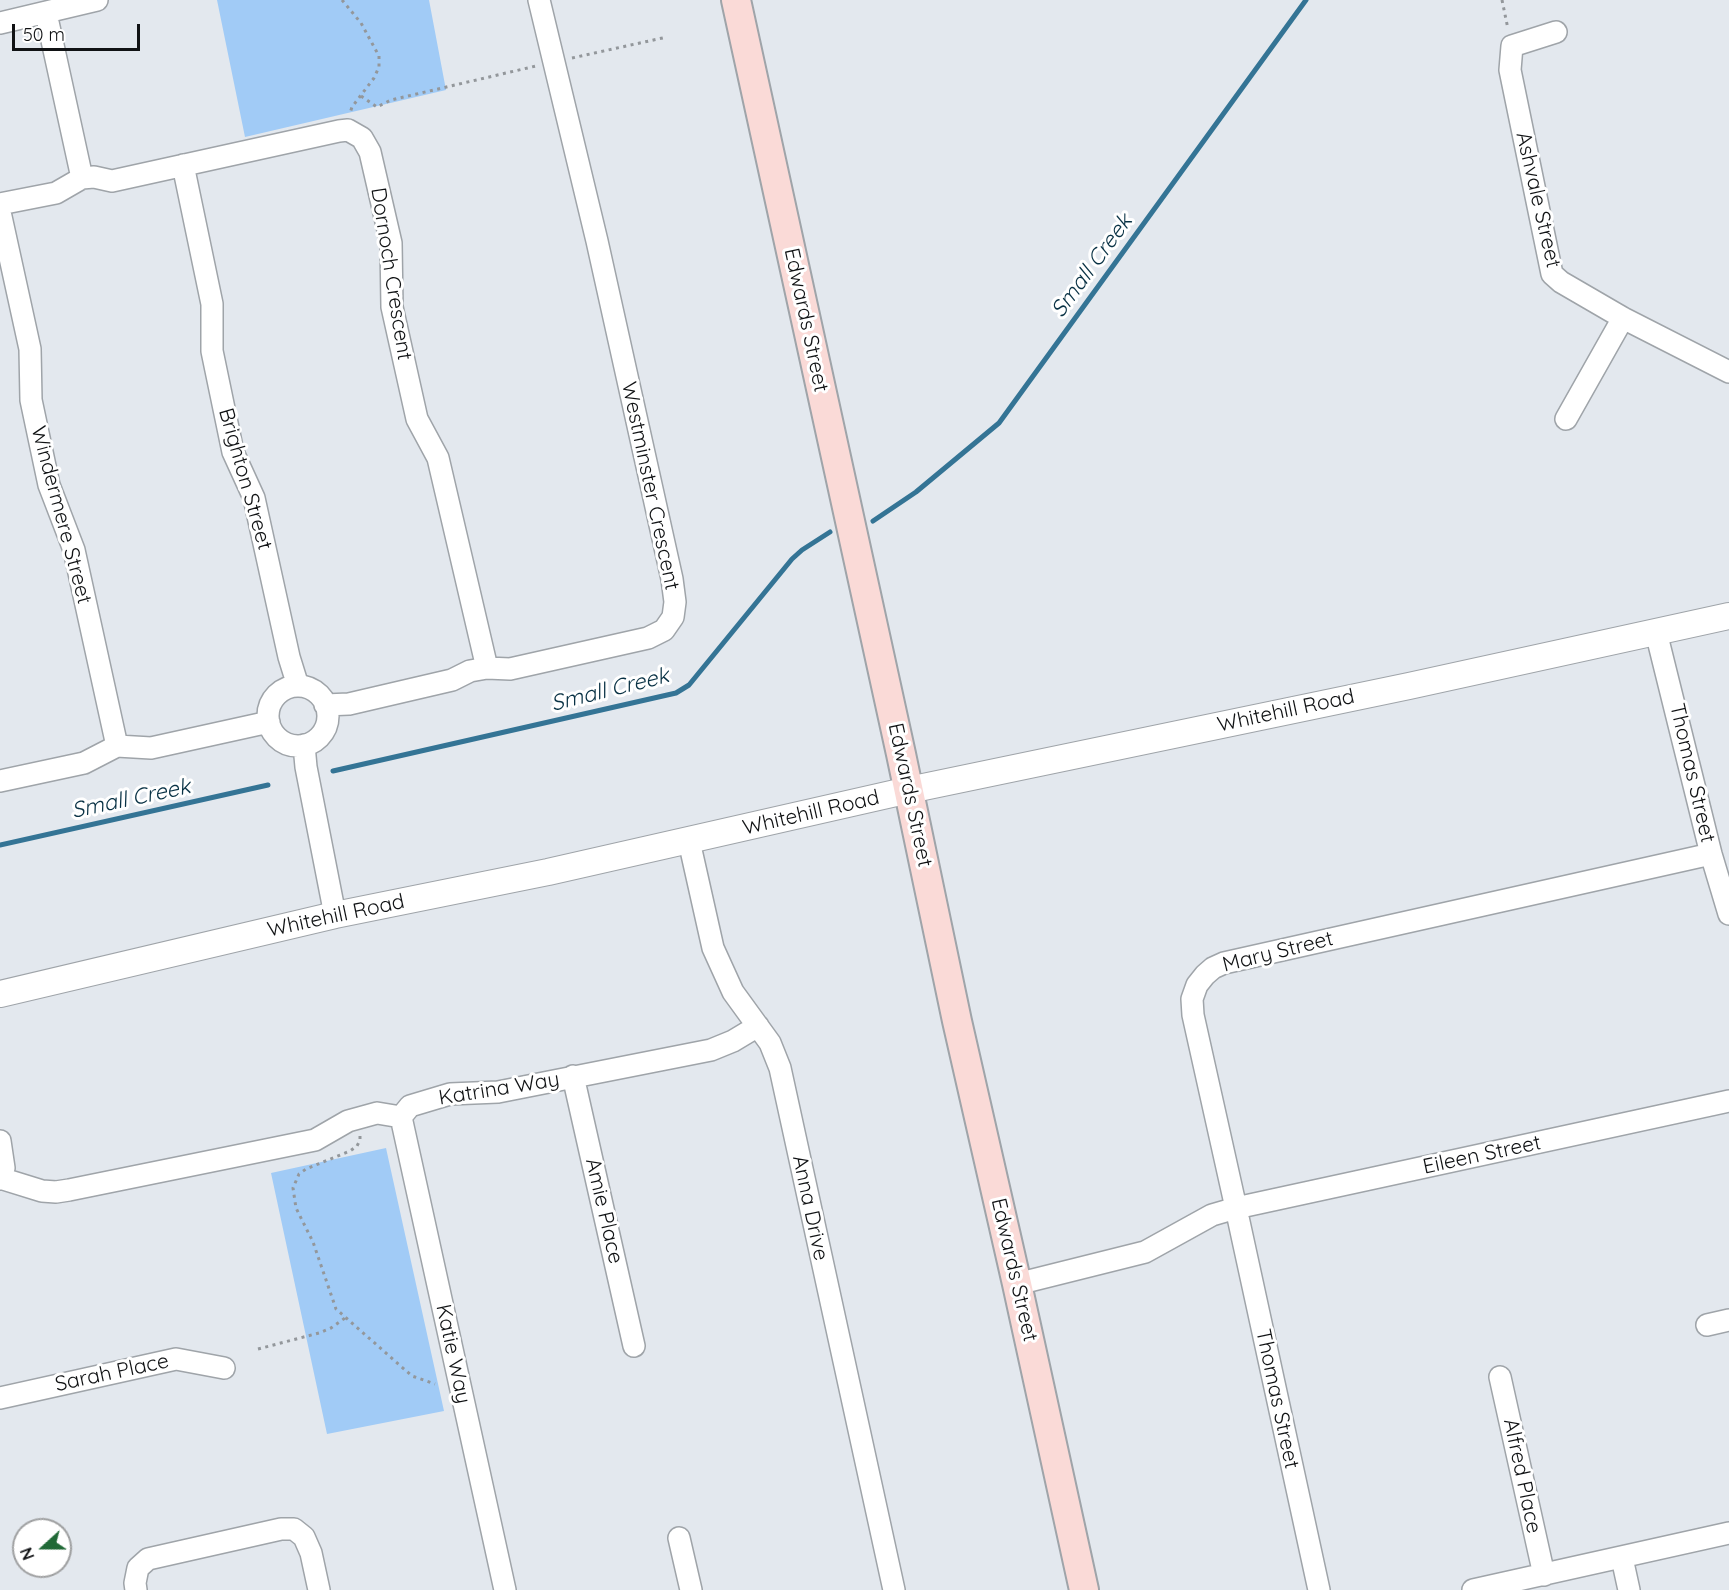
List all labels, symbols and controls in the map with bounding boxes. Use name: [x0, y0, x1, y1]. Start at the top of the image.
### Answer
scale bar: [15, 12, 142, 50]
text: 50 m: [23, 23, 65, 46]
street label: Ashvale Street: [1510, 130, 1566, 270]
street label: Dornoch Crescent: [365, 186, 417, 362]
water label: Small Creek: [1046, 209, 1138, 323]
street label: Edwards Street: [778, 246, 834, 394]
street label: Westminster Crescent: [616, 380, 684, 592]
street label: Brighton Street: [213, 405, 277, 553]
street label: Windermere Street: [25, 423, 97, 607]
water label: Small Creek: [548, 663, 672, 717]
street label: Whitehill Road: [1215, 684, 1357, 738]
street label: Thomas Street: [1664, 701, 1720, 845]
street label: Edwards Street: [882, 721, 938, 869]
water label: Small Creek: [69, 774, 193, 824]
street label: Whitehill Road: [740, 785, 882, 841]
street label: Whitehill Road: [265, 889, 407, 943]
street label: Mary Street: [1220, 926, 1336, 978]
street label: Katrina Way: [437, 1067, 561, 1111]
street label: Eileen Street: [1421, 1130, 1543, 1180]
street label: Anna Drive: [787, 1153, 833, 1263]
street label: Amie Place: [580, 1156, 628, 1266]
street label: Edwards Street: [985, 1196, 1043, 1344]
street label: Katie Way: [430, 1302, 476, 1406]
street label: Thomas Street: [1250, 1327, 1304, 1471]
street label: Sarah Place: [53, 1349, 171, 1397]
street label: Alfred Place: [1498, 1416, 1546, 1536]
north arrow: [12, 1518, 72, 1578]
text: N: [16, 1545, 39, 1563]

